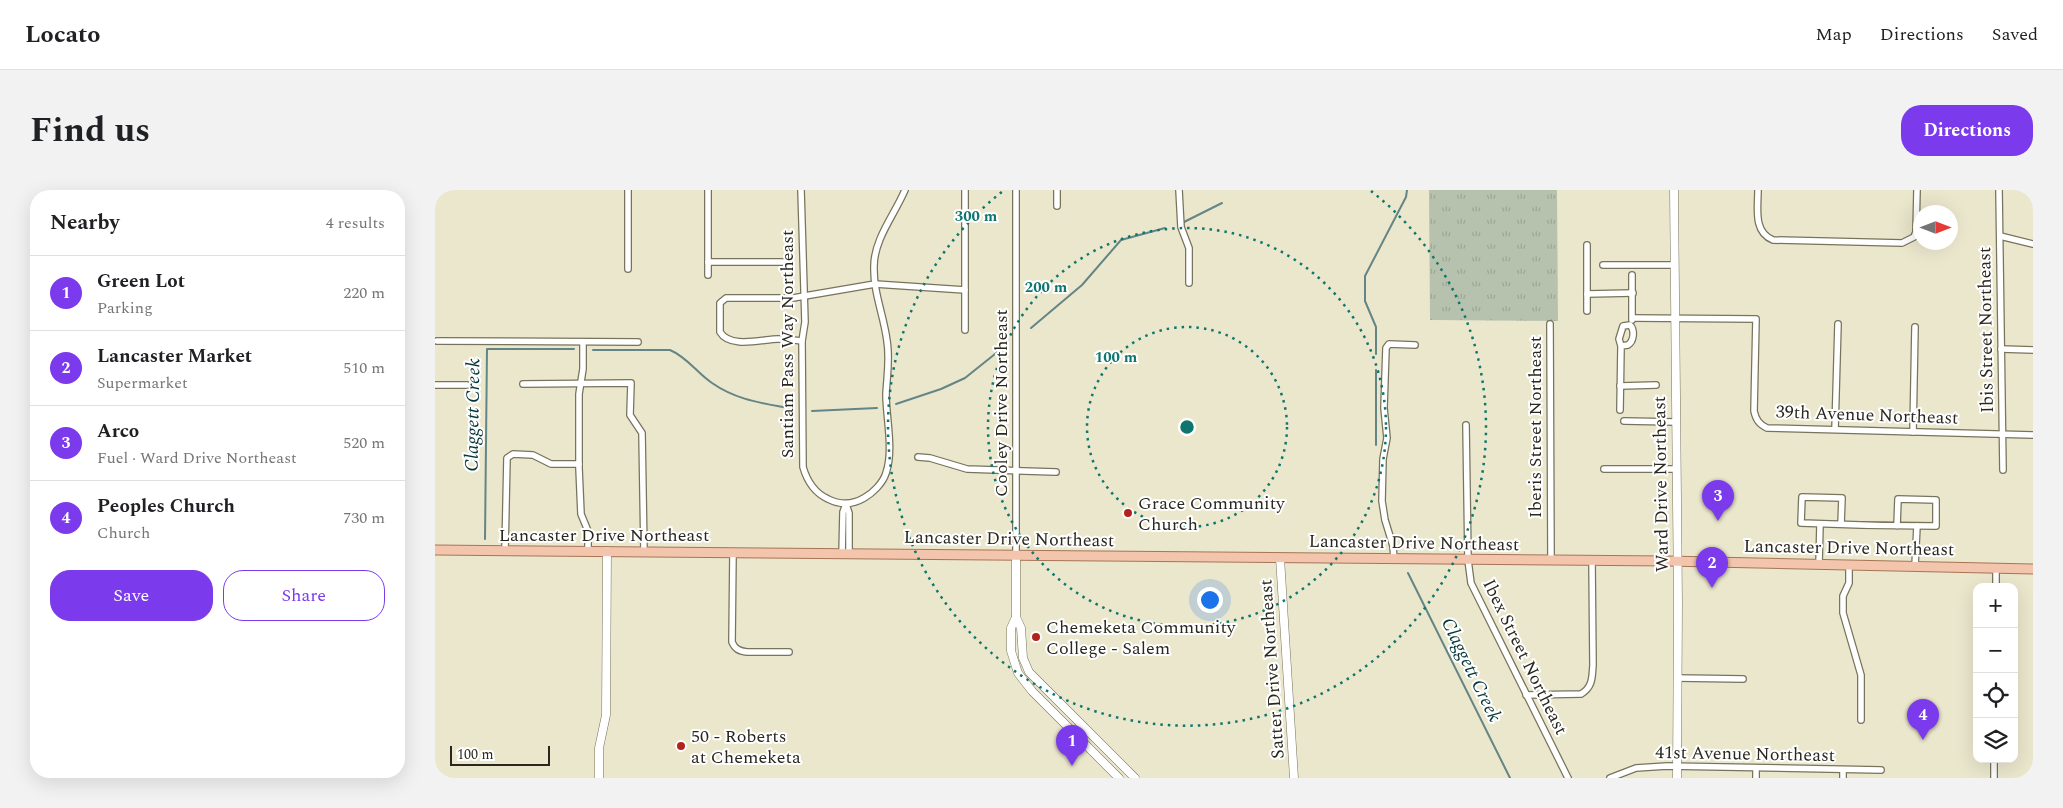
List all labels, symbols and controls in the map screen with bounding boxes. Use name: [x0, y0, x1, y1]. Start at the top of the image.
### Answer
text: Locato: [25, 17, 100, 53]
text: Map: [1816, 21, 1852, 48]
text: Directions: [1880, 21, 1964, 48]
text: Saved: [1992, 21, 2038, 48]
text: Find us: [30, 104, 150, 157]
button: Directions: [1901, 105, 2033, 156]
text: 300 m: [955, 205, 998, 228]
north arrow: [1913, 205, 1958, 250]
text: Nearby: [50, 207, 120, 239]
text: 4 results: [326, 211, 385, 235]
street label: Santiam Pass Way Northeast: [774, 230, 801, 458]
street label: Ibis Street Northeast: [1971, 247, 2001, 413]
text: Green Lot: [97, 267, 185, 296]
text: 200 m: [1025, 276, 1068, 299]
text: 1: [62, 281, 70, 305]
text: 220 m: [343, 281, 385, 305]
text: Parking: [97, 296, 153, 320]
street label: Cooley Drive Northeast: [988, 309, 1015, 497]
street label: Iberis Street Northeast: [1522, 336, 1549, 518]
text: Lancaster Market: [97, 342, 252, 371]
text: 100 m: [1095, 346, 1138, 369]
text: 2: [62, 356, 70, 380]
text: 510 m: [343, 356, 385, 380]
water label: Claggett Creek: [458, 358, 488, 472]
text: Supermarket: [97, 371, 188, 395]
street label: Ward Drive Northeast: [1646, 396, 1676, 572]
street label: 39th Avenue Northeast: [1775, 398, 1959, 432]
text: Arco: [97, 417, 139, 446]
centre of rings: [1178, 418, 1196, 436]
text: 3: [62, 431, 70, 455]
text: 520 m: [343, 431, 385, 455]
text: Fuel · Ward Drive Northeast: [97, 446, 297, 470]
pin: 3: [1702, 480, 1734, 521]
place label: Grace Community Church: [1138, 490, 1286, 538]
text: Peoples Church: [97, 492, 235, 521]
text: 4: [62, 506, 70, 530]
text: 730 m: [343, 506, 385, 530]
marker: Grace Community Church: [1122, 507, 1134, 519]
text: Church: [97, 521, 150, 545]
street label: Lancaster Drive Northeast: [499, 522, 709, 549]
street label: Lancaster Drive Northeast: [903, 524, 1115, 554]
street label: Lancaster Drive Northeast: [1308, 528, 1520, 558]
street label: Lancaster Drive Northeast: [1743, 533, 1955, 563]
pin: 2: [1696, 547, 1728, 588]
button: Save: [50, 570, 213, 621]
button: Share: [223, 570, 385, 621]
street label: Ibex Street Northeast: [1475, 574, 1575, 740]
street label: Satter Drive Northeast: [1252, 578, 1292, 760]
map controls: [1973, 583, 2018, 763]
button: +: [1973, 583, 2018, 628]
your location: [1197, 587, 1223, 613]
water label: Claggett Creek: [1433, 613, 1509, 727]
place label: Chemeketa Community College - Salem: [1046, 614, 1237, 662]
button: −: [1973, 628, 2018, 673]
marker: Chemeketa Community College - Salem: [1030, 631, 1042, 643]
button: locate: [1973, 673, 2018, 718]
pin: 4: [1907, 699, 1939, 740]
button: layers: [1973, 718, 2018, 763]
place label: 50 - Roberts at Chemeketa: [691, 723, 801, 771]
pin: 1: [1056, 725, 1088, 766]
street label: 41st Avenue Northeast: [1655, 739, 1835, 769]
marker: 50 - Roberts at Chemeketa: [675, 740, 687, 752]
scale bar: [450, 743, 550, 766]
text: 100 m: [457, 744, 494, 765]

